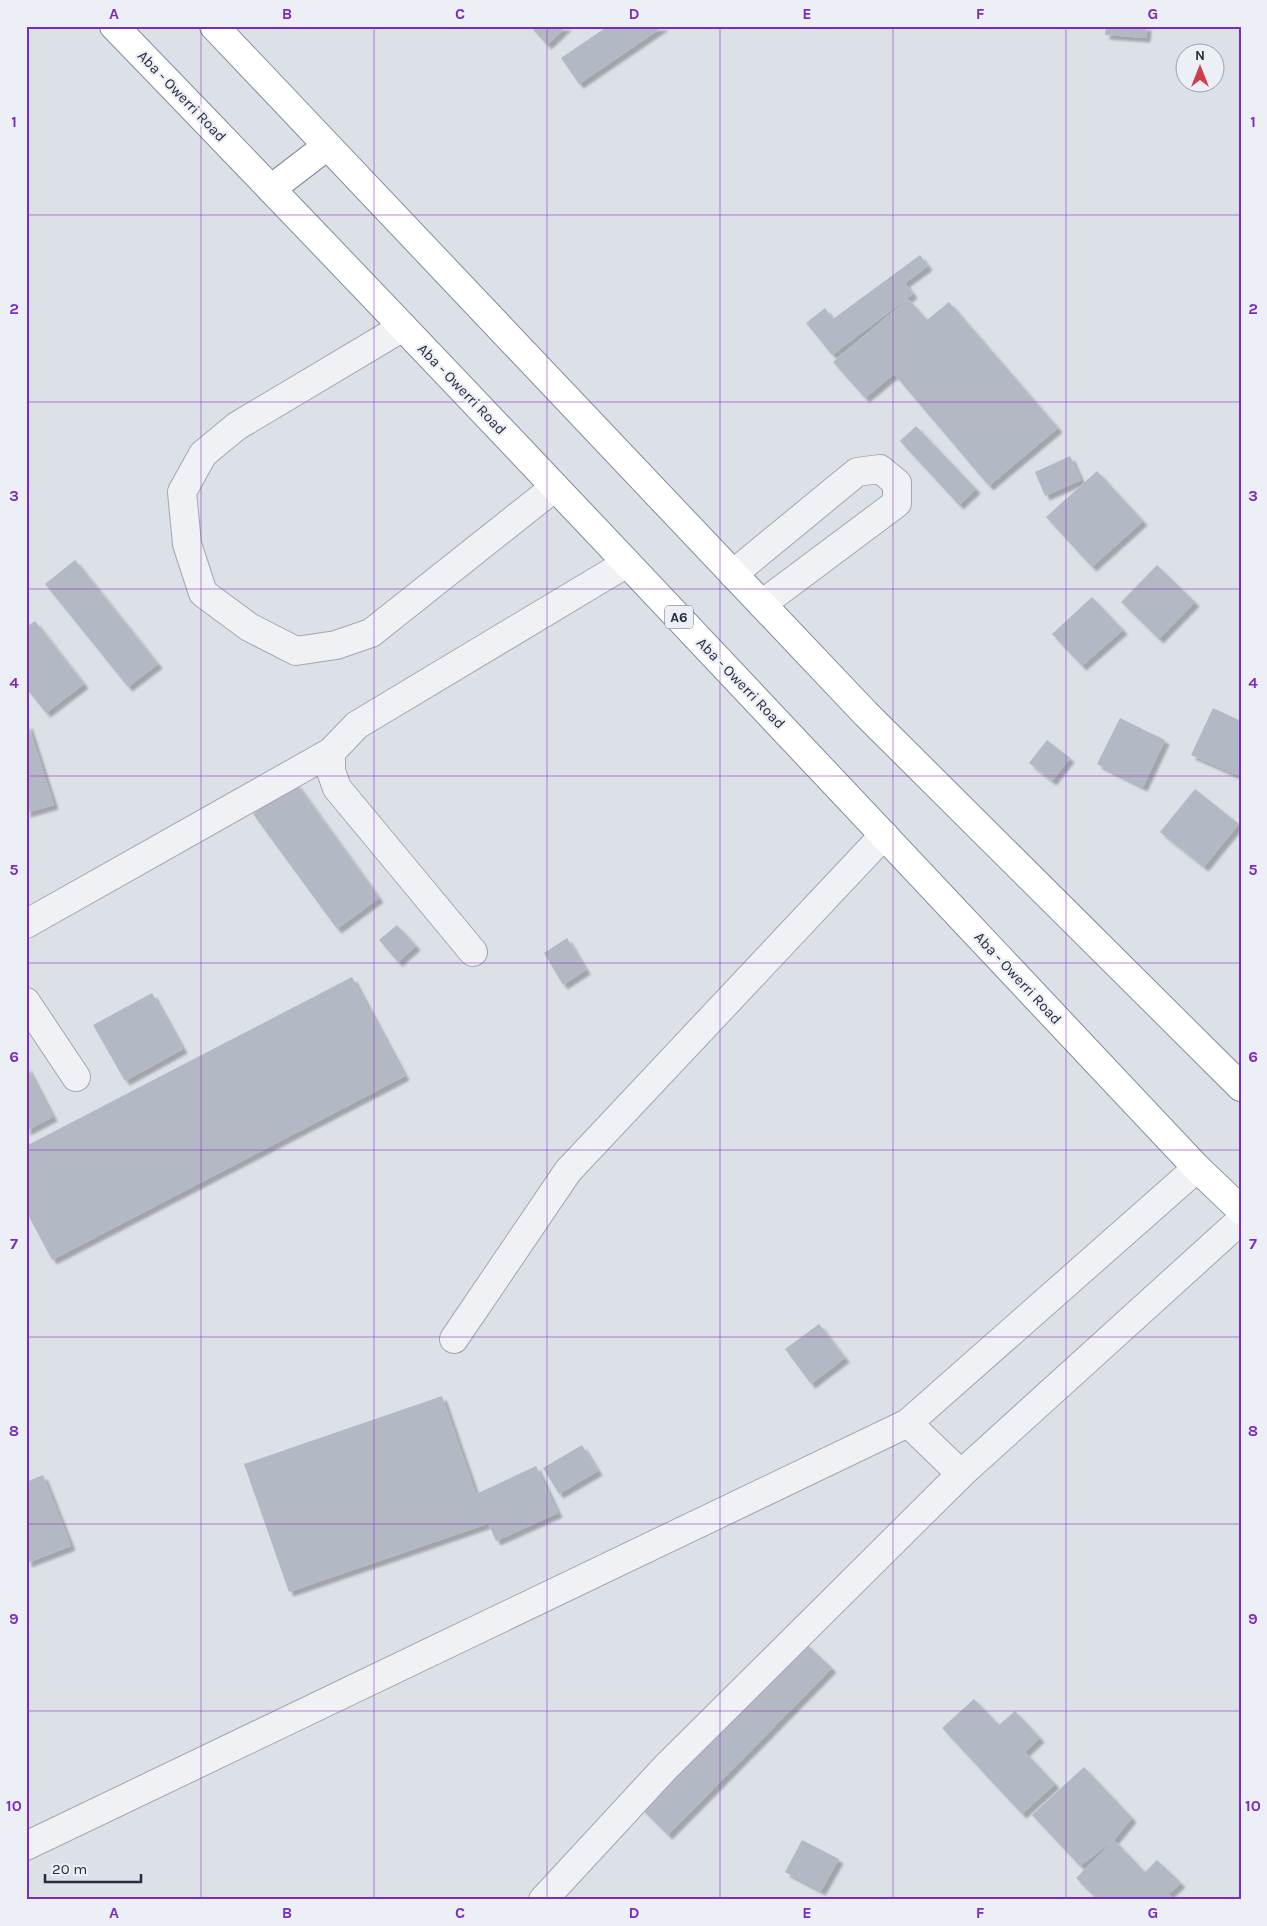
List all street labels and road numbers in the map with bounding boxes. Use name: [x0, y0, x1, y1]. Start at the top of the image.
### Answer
street label: Aba - Owerri Road: [134, 47, 230, 145]
street label: Aba - Owerri Road: [414, 340, 510, 438]
road number: A6: [665, 606, 693, 628]
street label: Aba - Owerri Road: [693, 634, 789, 732]
street label: Aba - Owerri Road: [971, 928, 1065, 1028]

